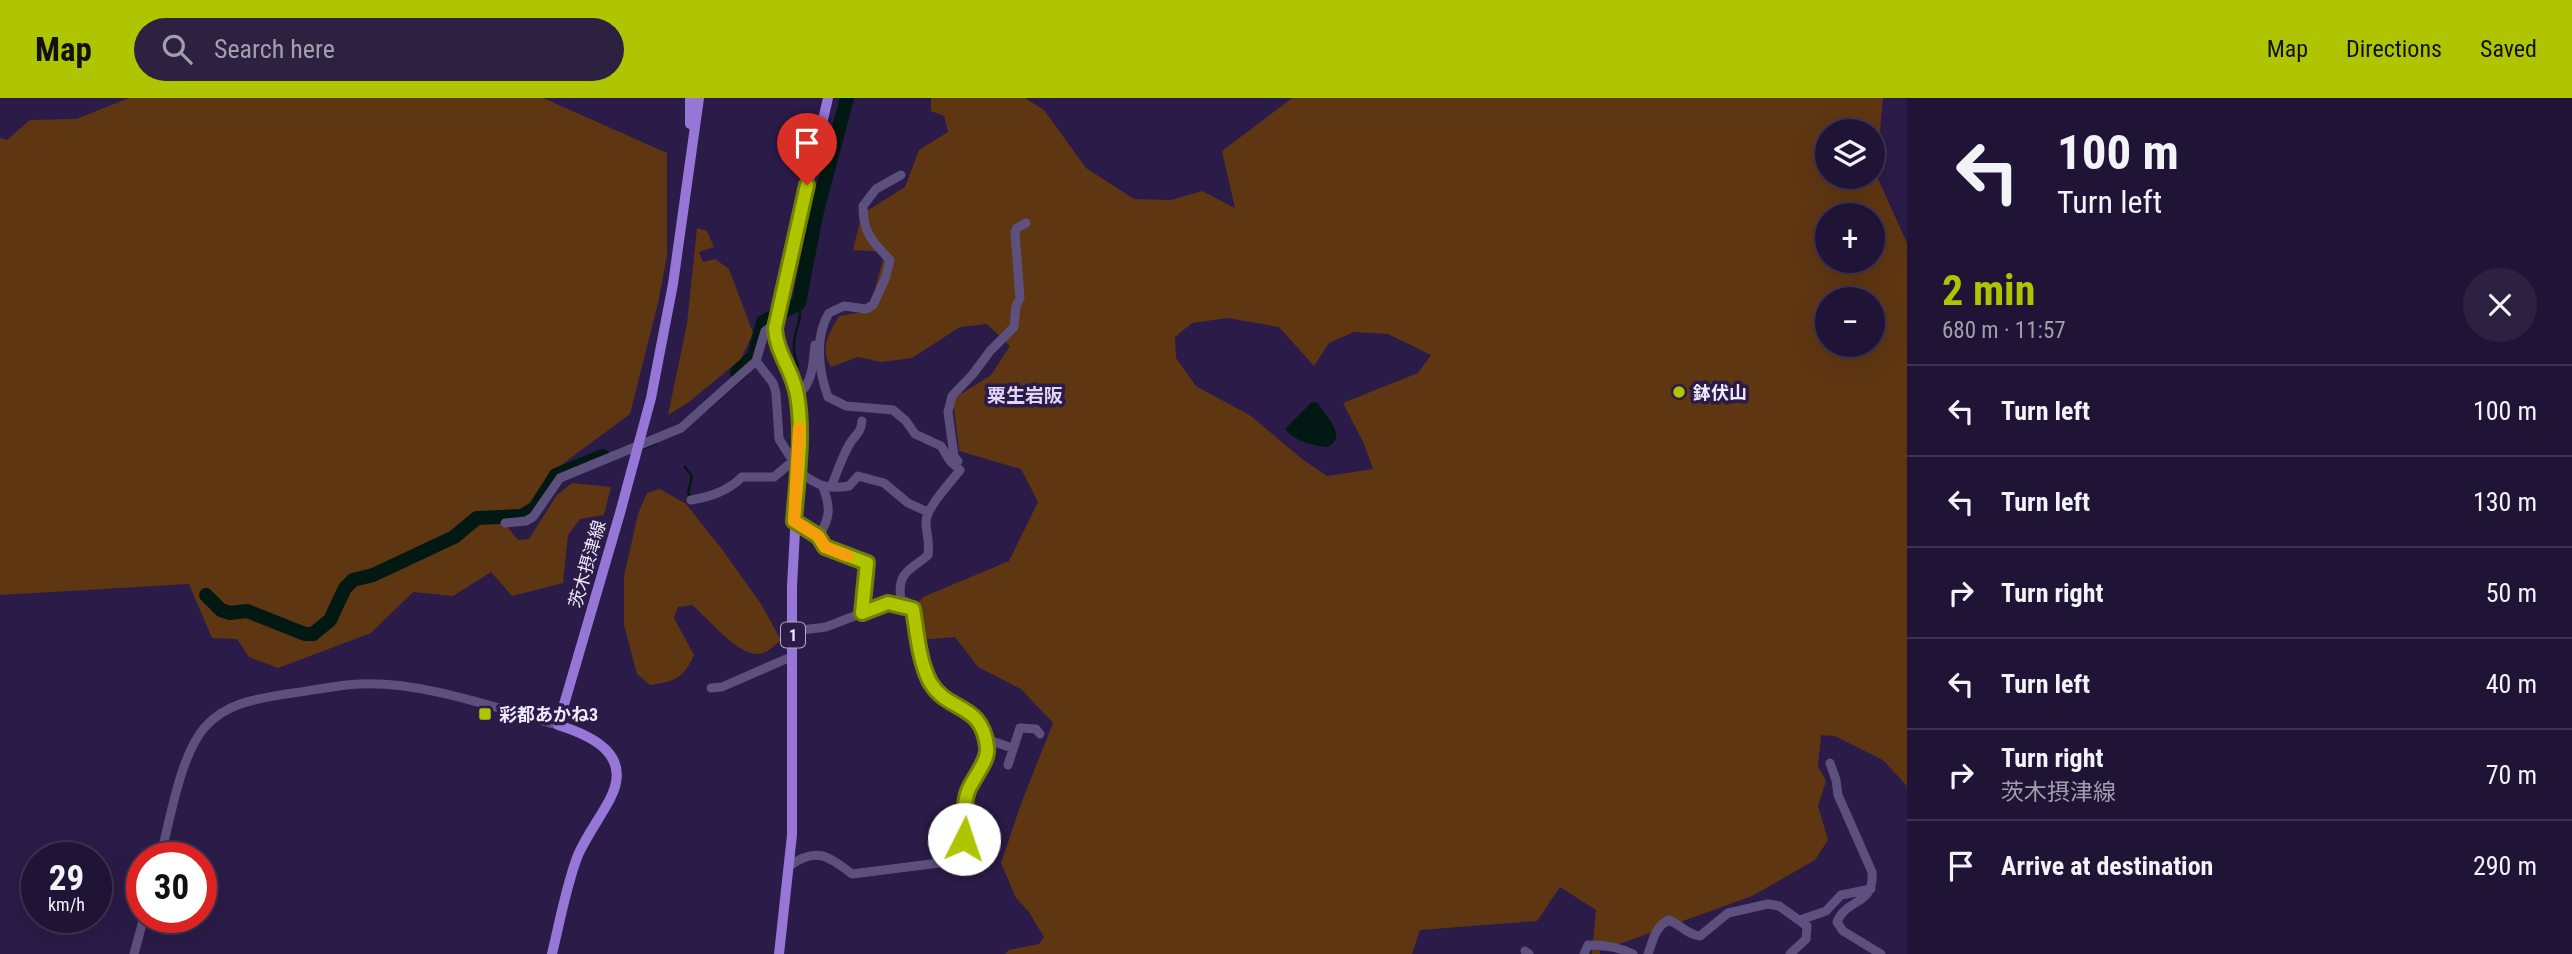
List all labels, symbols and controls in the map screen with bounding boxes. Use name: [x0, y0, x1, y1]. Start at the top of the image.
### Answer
search box: [134, 18, 624, 81]
text: Map: [35, 30, 92, 69]
icon: search: [158, 30, 196, 68]
text: Search here: [214, 34, 335, 64]
text: Map: [2267, 35, 2308, 63]
text: Directions: [2346, 35, 2442, 63]
text: Saved: [2480, 35, 2537, 63]
pin: [777, 113, 837, 185]
map controls: [1815, 119, 1885, 357]
button: layers: [1815, 119, 1885, 189]
icon: arrive: [788, 124, 826, 162]
text: 100 m: [2057, 124, 2179, 181]
icon: left: [1942, 126, 2033, 217]
text: Turn left: [2057, 183, 2162, 221]
button: +: [1815, 203, 1885, 273]
text: 2 min: [1942, 266, 2035, 315]
button: close: [2463, 268, 2537, 342]
button: −: [1815, 287, 1885, 357]
text: 680 m · 11:57: [1942, 317, 2066, 344]
place label: 鉢伏山: [1693, 382, 1747, 403]
district label: 粟生岩阪: [987, 384, 1063, 407]
marker: 鉢伏山: [1671, 384, 1687, 400]
icon: left: [1942, 392, 1980, 430]
text: Turn left: [2001, 396, 2090, 426]
text: 100 m: [2473, 396, 2537, 426]
icon: left: [1942, 483, 1980, 521]
text: Turn left: [2001, 487, 2090, 517]
text: 130 m: [2473, 487, 2537, 517]
street label: 茨木摂津線: [565, 518, 609, 610]
icon: right: [1942, 574, 1980, 612]
text: Turn right: [2001, 578, 2103, 608]
text: 50 m: [2486, 578, 2537, 608]
road number: 1: [781, 622, 805, 648]
icon: left: [1942, 665, 1980, 703]
text: Turn left: [2001, 669, 2090, 699]
text: 40 m: [2486, 669, 2537, 699]
place label: 彩都あかね3: [499, 704, 598, 725]
marker: 彩都あかね3: [477, 706, 493, 722]
text: Turn right: [2001, 743, 2103, 773]
icon: right: [1942, 756, 1980, 794]
text: 70 m: [2486, 760, 2537, 790]
text: 茨木摂津線: [2001, 779, 2116, 806]
position arrow: [927, 802, 1001, 876]
speed limit sign: 30: [126, 842, 217, 933]
icon: arrive: [1942, 847, 1980, 885]
text: Arrive at destination: [2001, 851, 2213, 881]
text: 290 m: [2473, 851, 2537, 881]
text: 29: [49, 858, 84, 899]
text: km/h: [48, 894, 85, 915]

